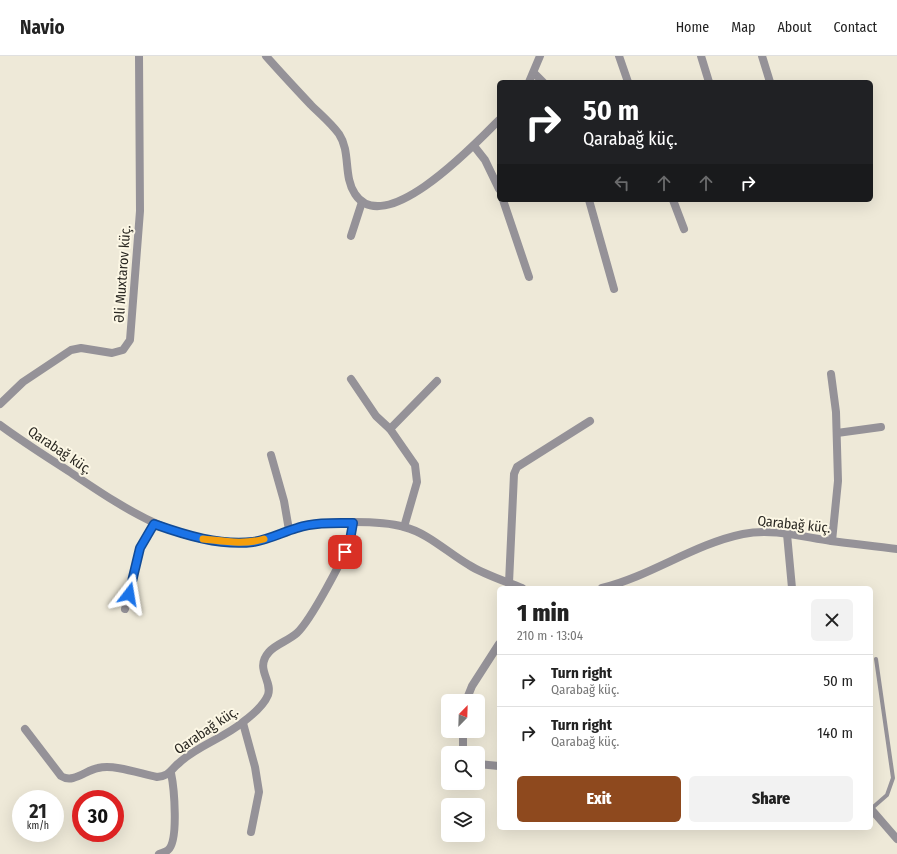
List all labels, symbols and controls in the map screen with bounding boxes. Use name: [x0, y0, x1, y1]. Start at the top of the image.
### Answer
text: Navio: [20, 16, 65, 39]
text: Home: [676, 19, 709, 36]
text: Map: [731, 19, 755, 36]
text: About: [777, 19, 812, 36]
text: Contact: [834, 19, 877, 36]
text: 50 m: [583, 94, 639, 127]
icon: right: [517, 96, 569, 148]
text: Qarabağ küç.: [583, 128, 678, 150]
icon: left: [611, 172, 633, 194]
icon: ahead: [653, 172, 675, 194]
icon: ahead: [695, 172, 717, 194]
icon: right: [737, 172, 759, 194]
street label: Əli Muxtarov küç.: [111, 225, 134, 323]
street label: Qarabağ küç.: [24, 423, 95, 478]
street label: Qarabağ küç.: [756, 512, 831, 537]
pin: [328, 535, 362, 569]
icon: arrive: [334, 541, 356, 563]
position arrow: [108, 573, 150, 615]
text: 1 min: [517, 599, 569, 627]
button: close: [811, 599, 853, 641]
text: 210 m · 13:04: [517, 628, 583, 643]
text: Turn right: [551, 664, 612, 682]
icon: right: [517, 670, 539, 692]
text: 50 m: [823, 672, 853, 690]
text: Qarabağ küç.: [551, 682, 619, 697]
north arrow: [441, 694, 485, 738]
map controls: [441, 694, 485, 842]
street label: Qarabağ küç.: [171, 703, 242, 758]
text: Turn right: [551, 716, 612, 734]
icon: right: [517, 722, 539, 744]
text: 140 m: [817, 724, 853, 742]
text: Qarabağ küç.: [551, 734, 619, 749]
button: search: [441, 746, 485, 790]
button: Exit: [517, 776, 681, 822]
button: Share: [689, 776, 853, 822]
speed limit sign: 30: [72, 790, 124, 842]
button: layers: [441, 798, 485, 842]
text: 21: [29, 799, 47, 823]
text: km/h: [27, 820, 49, 832]

